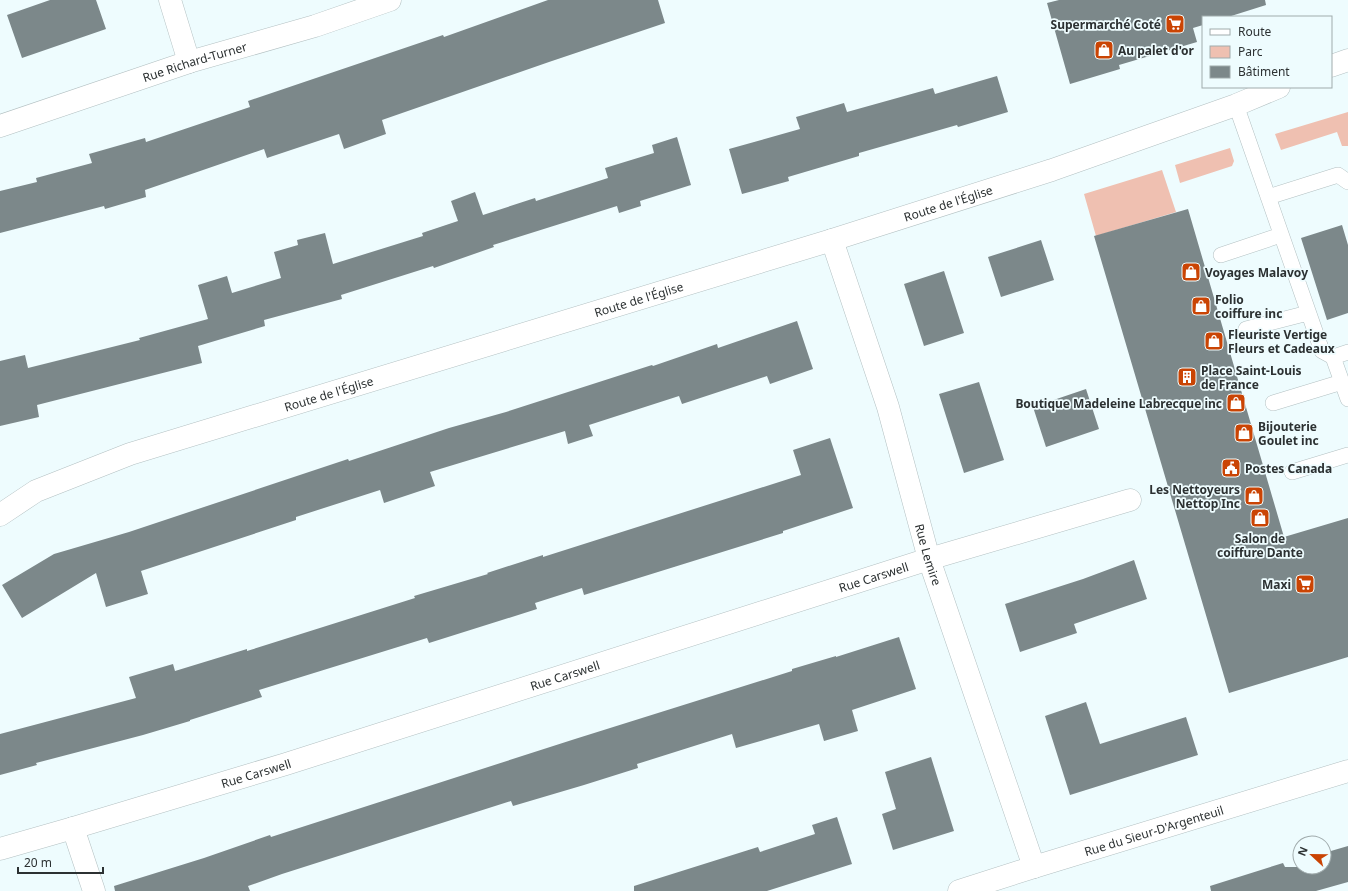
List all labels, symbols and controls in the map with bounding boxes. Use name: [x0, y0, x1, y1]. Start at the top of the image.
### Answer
supermarket icon: Supermarché Coté: [1164, 13, 1186, 35]
place label: Supermarché Coté: [1051, 16, 1161, 33]
legend: [1202, 16, 1332, 88]
text: Route: [1238, 23, 1271, 40]
street label: Rue Richard-Turner: [140, 37, 249, 86]
shop icon: Au palet d'or: [1093, 39, 1115, 61]
place label: Au palet d'or: [1118, 42, 1195, 59]
text: Parc: [1238, 43, 1263, 60]
text: Bâtiment: [1238, 63, 1290, 80]
street label: Route de l'Église: [902, 181, 995, 225]
shop icon: Voyages Malavoy: [1180, 261, 1202, 283]
place label: Voyages Malavoy: [1205, 264, 1308, 281]
street label: Route de l'Église: [592, 277, 685, 321]
place label: Folio coiffure inc: [1215, 291, 1282, 322]
shop icon: Folio coiffure inc: [1190, 295, 1212, 317]
place label: Fleuriste Vertige Fleurs et Cadeaux: [1228, 326, 1335, 357]
shop icon: Fleuriste Vertige Fleurs et Cadeaux: [1203, 330, 1225, 352]
place label: Place Saint-Louis de France: [1201, 362, 1302, 393]
building icon: Place Saint-Louis de France: [1176, 366, 1198, 388]
street label: Route de l'Église: [282, 372, 376, 415]
shop icon: Boutique Madeleine Labrecque inc: [1225, 392, 1247, 414]
place label: Boutique Madeleine Labrecque inc: [1015, 395, 1222, 412]
place label: Bijouterie Goulet inc: [1258, 418, 1319, 449]
shop icon: Bijouterie Goulet inc: [1233, 422, 1255, 444]
public building icon: Postes Canada: [1220, 457, 1242, 479]
place label: Postes Canada: [1245, 460, 1332, 477]
place label: Les Nettoyeurs Nettop Inc: [1149, 481, 1240, 512]
shop icon: Les Nettoyeurs Nettop Inc: [1243, 485, 1265, 507]
shop icon: Salon de coiffure Dante: [1249, 507, 1271, 529]
street label: Rue Lemire: [911, 522, 946, 588]
place label: Salon de coiffure Dante: [1217, 530, 1303, 561]
street label: Rue Carswell: [836, 558, 911, 596]
supermarket icon: Maxi: [1294, 573, 1316, 595]
place label: Maxi: [1262, 576, 1291, 593]
street label: Rue Carswell: [528, 656, 602, 694]
street label: Rue Carswell: [219, 754, 293, 792]
street label: Rue du Sieur-D'Argenteuil: [1082, 801, 1226, 860]
north arrow: [1292, 835, 1332, 875]
text: N: [1294, 844, 1311, 858]
scale bar: [18, 849, 103, 875]
text: 20 m: [24, 854, 52, 871]

